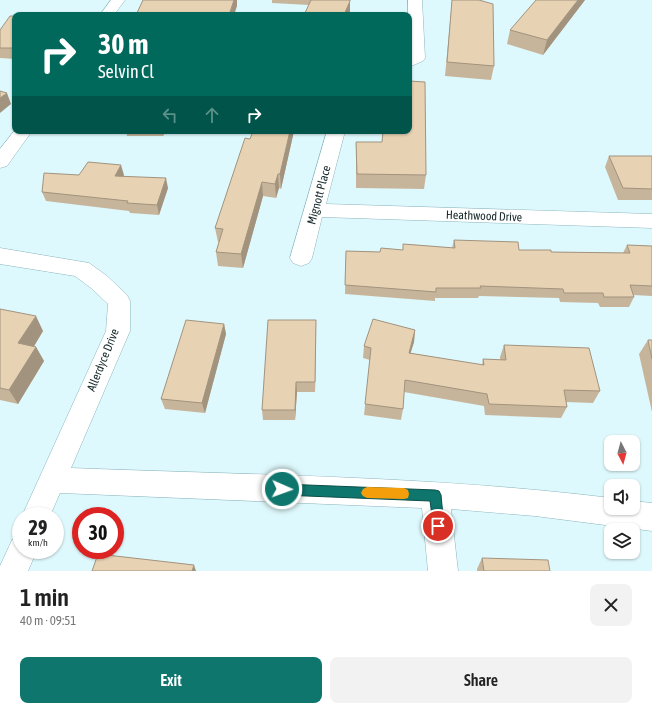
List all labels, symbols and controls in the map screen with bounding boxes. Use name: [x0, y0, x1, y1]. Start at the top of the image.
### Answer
icon: right: [32, 28, 84, 80]
text: 30 m: [98, 28, 148, 60]
text: Selvin Cl: [98, 61, 154, 82]
icon: left: [159, 104, 181, 126]
icon: ahead: [201, 104, 223, 126]
icon: right: [243, 104, 265, 126]
street label: Mignott Place: [304, 164, 334, 226]
street label: Heathwood Drive: [446, 208, 522, 224]
street label: Allerdyce Drive: [84, 327, 122, 393]
north arrow: [604, 435, 640, 471]
map controls: [604, 435, 640, 559]
position arrow: [261, 468, 303, 510]
button: sound: [604, 479, 640, 515]
speed limit sign: 30: [72, 507, 124, 559]
pin: [421, 509, 455, 543]
icon: arrive: [427, 515, 449, 537]
text: 29: [29, 516, 47, 539]
button: layers: [604, 523, 640, 559]
text: km/h: [28, 537, 48, 548]
text: 1 min: [20, 584, 69, 611]
button: close: [590, 584, 632, 626]
text: 40 m · 09:51: [20, 613, 76, 628]
button: Exit: [20, 657, 322, 703]
button: Share: [330, 657, 632, 703]

